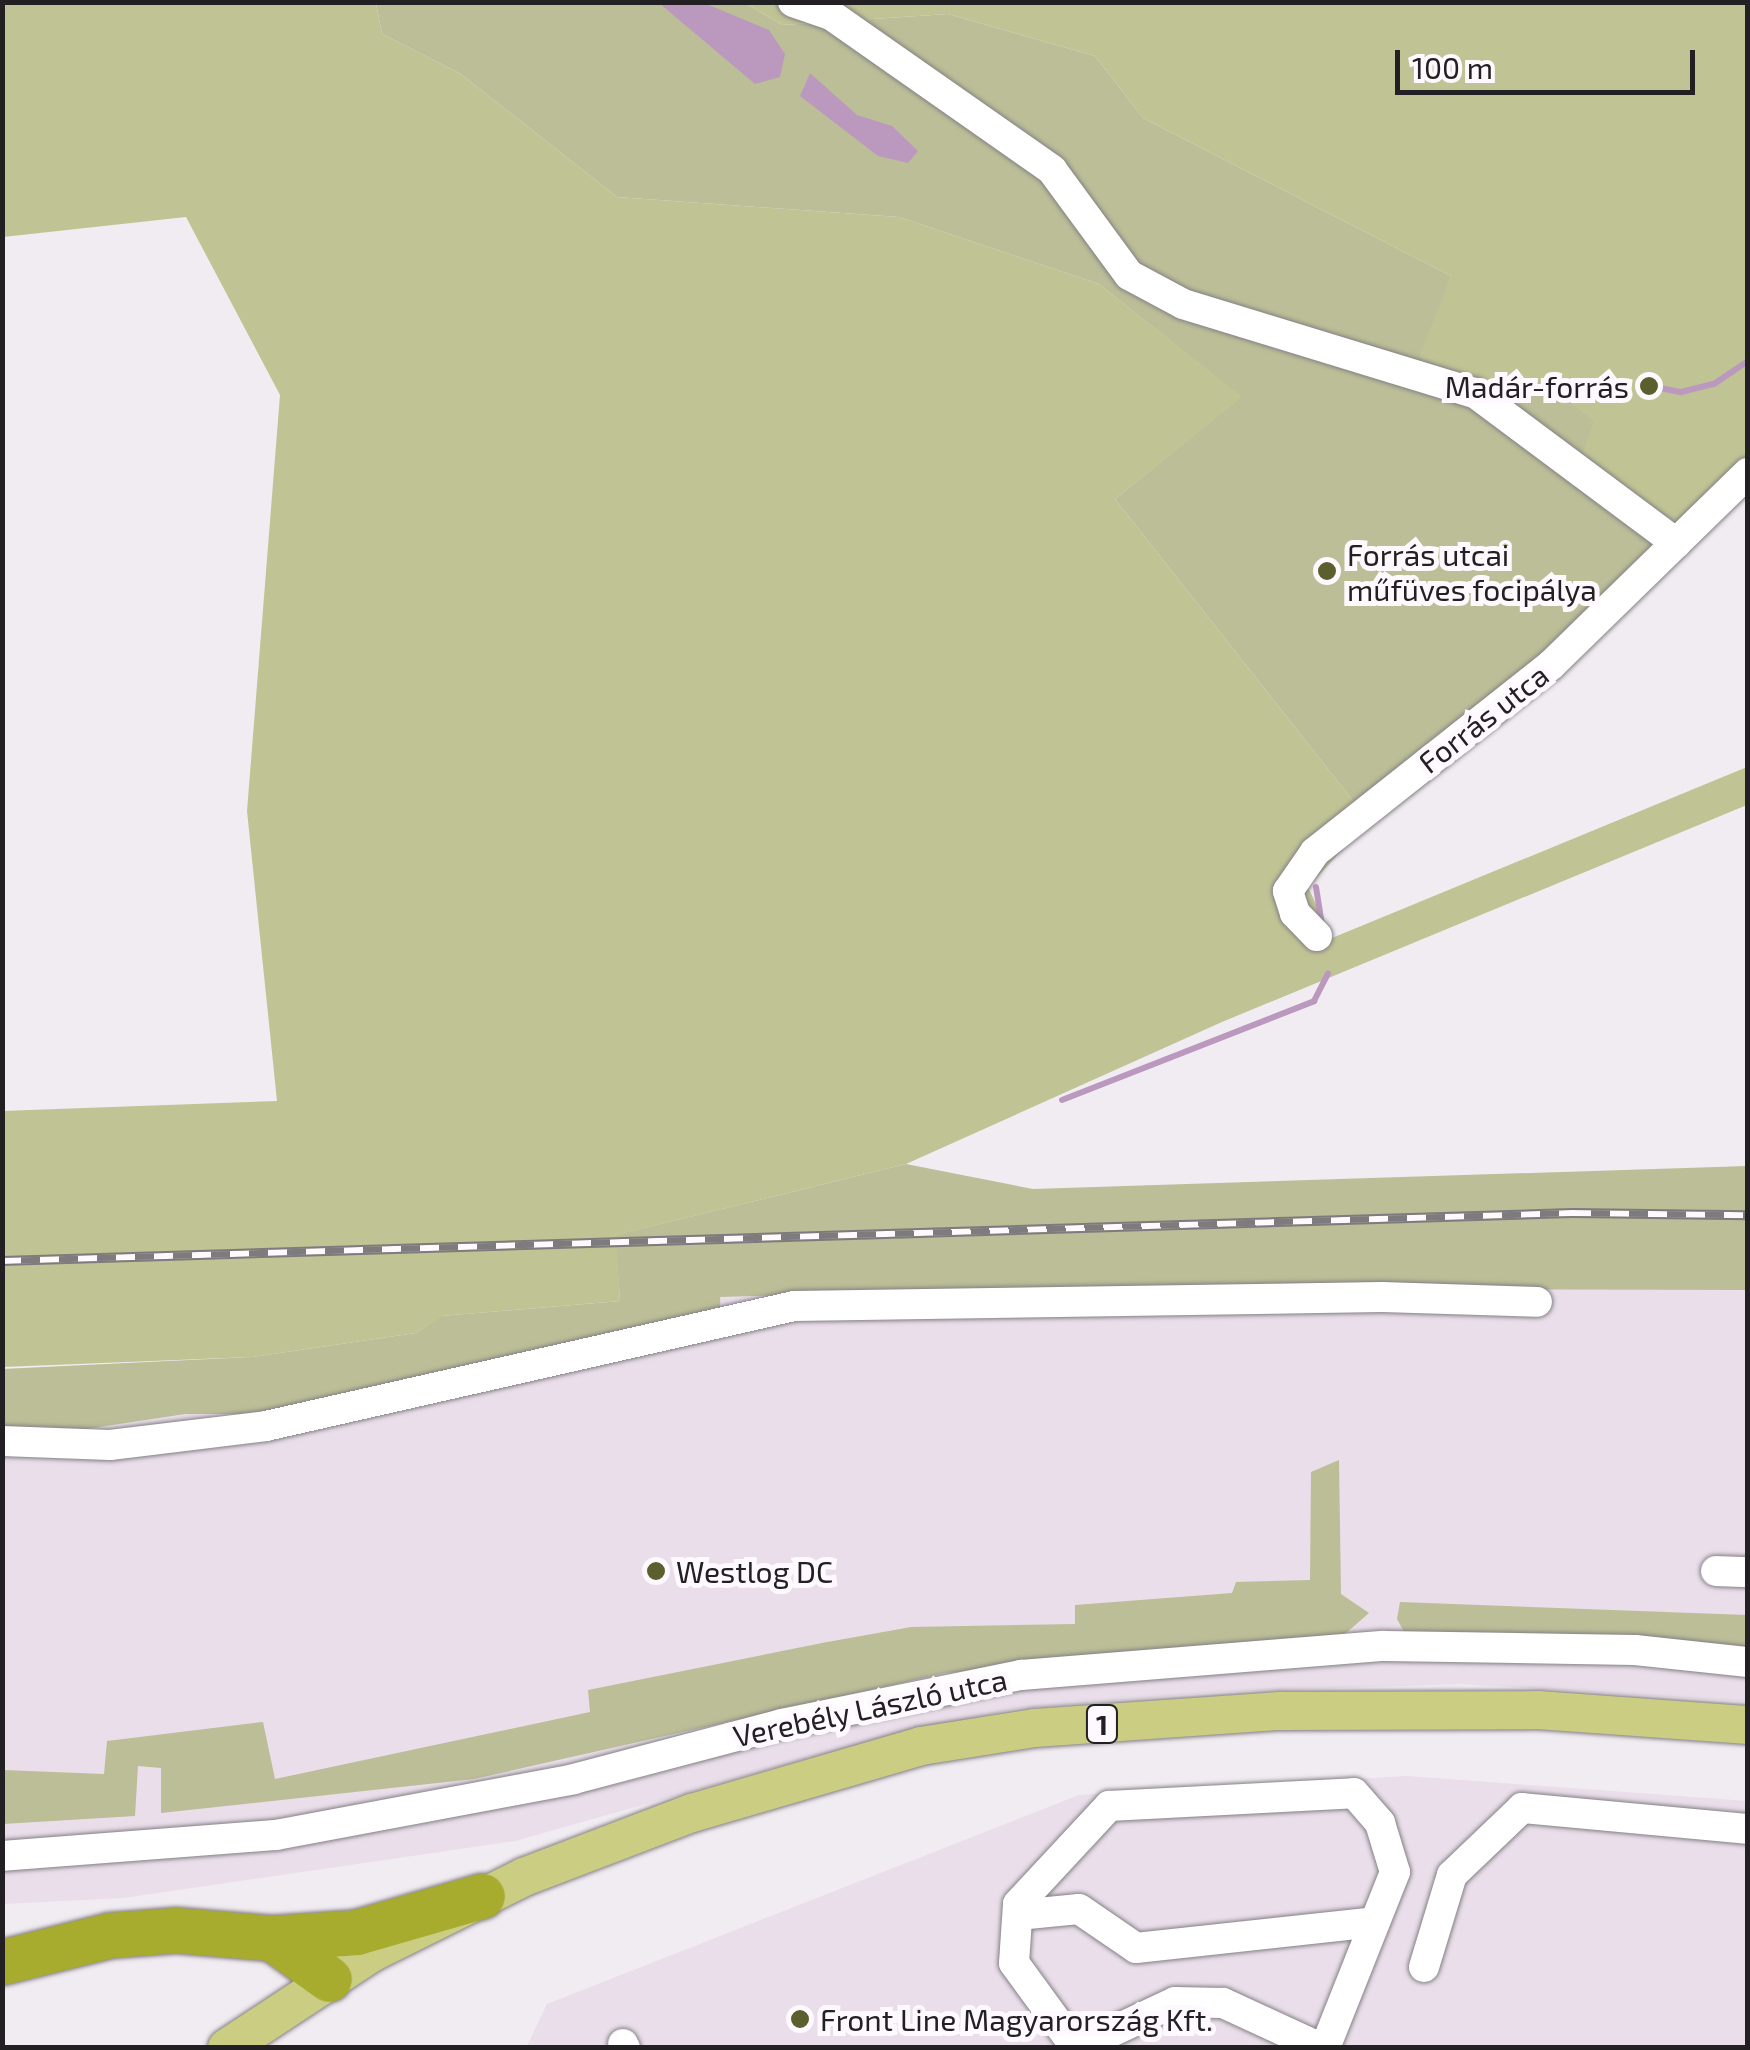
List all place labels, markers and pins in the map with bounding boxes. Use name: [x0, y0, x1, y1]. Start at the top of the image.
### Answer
place label: Madár-forrás: [1445, 368, 1629, 404]
marker: Madár-forrás: [1638, 375, 1660, 397]
place label: Forrás utcai műfüves focipálya: [1347, 536, 1597, 606]
marker: Forrás utcai műfüves focipálya: [1316, 560, 1338, 582]
place label: Westlog DC: [676, 1553, 833, 1589]
marker: Westlog DC: [645, 1560, 667, 1582]
place label: Front Line Magyarország Kft.: [820, 2001, 1213, 2037]
marker: Front Line Magyarország Kft.: [789, 2008, 811, 2030]

